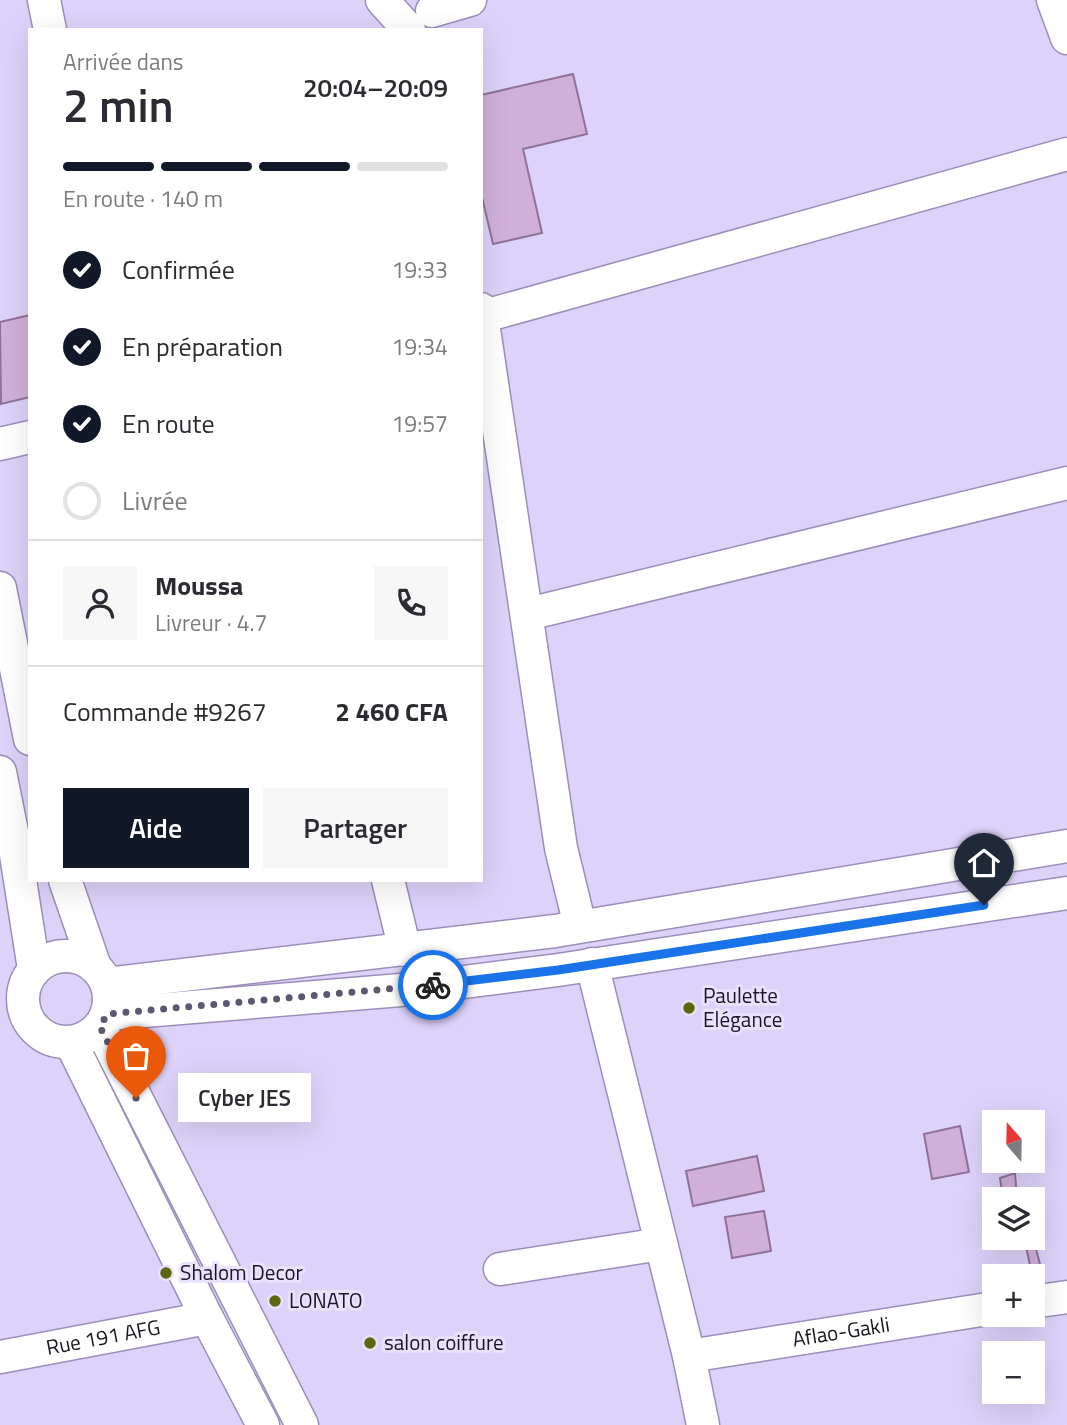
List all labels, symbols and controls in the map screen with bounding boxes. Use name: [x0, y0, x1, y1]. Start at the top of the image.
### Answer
text: Arrivée dans: [63, 44, 184, 79]
text: 20:04–20:09: [303, 68, 448, 107]
text: 2 min: [63, 70, 174, 140]
text: En route · 140 m: [63, 181, 223, 216]
text: Confirmée: [122, 250, 235, 289]
icon: check: [63, 251, 101, 289]
text: 19:33: [391, 252, 448, 287]
text: En préparation: [122, 327, 283, 366]
icon: check: [63, 328, 101, 366]
text: 19:34: [391, 329, 448, 364]
text: En route: [122, 404, 215, 443]
icon: check: [63, 405, 101, 443]
text: 19:57: [391, 406, 448, 441]
text: Livrée: [122, 481, 188, 520]
button: person: [63, 566, 137, 640]
text: Moussa: [155, 566, 243, 605]
button: phone: [374, 566, 448, 640]
text: Livreur · 4.7: [155, 605, 267, 640]
text: Commande #9267: [63, 692, 266, 731]
text: 2 460 CFA: [335, 692, 448, 731]
button: Aide: [63, 788, 249, 868]
button: Partager: [263, 788, 448, 868]
pin: [954, 833, 1014, 905]
icon: home: [965, 844, 1003, 882]
courier: [398, 950, 468, 1020]
icon: bike: [414, 966, 452, 1004]
place label: Paulette Elégance: [703, 979, 782, 1035]
marker: Paulette Elégance: [681, 1000, 697, 1016]
pin: [106, 1026, 166, 1098]
icon: bag: [117, 1037, 155, 1075]
callout: Cyber JES: [178, 1074, 311, 1122]
text: Cyber JES: [198, 1080, 291, 1115]
north arrow: [982, 1110, 1045, 1172]
map controls: [982, 1110, 1045, 1404]
button: layers: [982, 1187, 1045, 1250]
place label: Shalom Decor: [180, 1256, 303, 1288]
button: +: [982, 1264, 1045, 1327]
marker: Shalom Decor: [158, 1265, 174, 1281]
place label: LONATO: [289, 1284, 363, 1316]
marker: LONATO: [267, 1293, 283, 1309]
street label: Aflao-Gakli: [790, 1308, 892, 1354]
street label: Rue 191 AFG: [43, 1310, 163, 1363]
place label: salon coiffure: [384, 1326, 504, 1358]
marker: salon coiffure: [362, 1335, 378, 1351]
button: −: [982, 1341, 1045, 1404]

